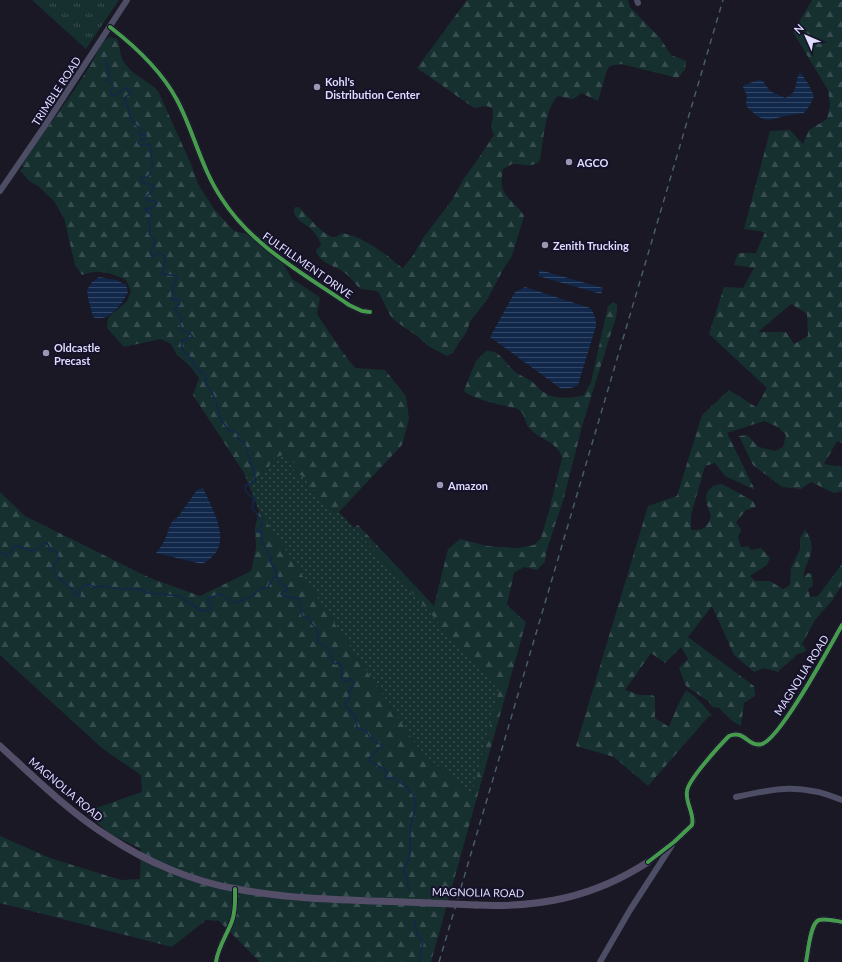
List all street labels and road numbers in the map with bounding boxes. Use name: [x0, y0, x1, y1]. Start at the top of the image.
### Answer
street label: TRIMBLE ROAD: [29, 54, 83, 128]
street label: FULFILLMENT DRIVE: [261, 229, 355, 301]
street label: MAGNOLIA ROAD: [771, 632, 831, 718]
street label: MAGNOLIA ROAD: [26, 754, 106, 824]
street label: MAGNOLIA ROAD: [432, 885, 524, 899]

